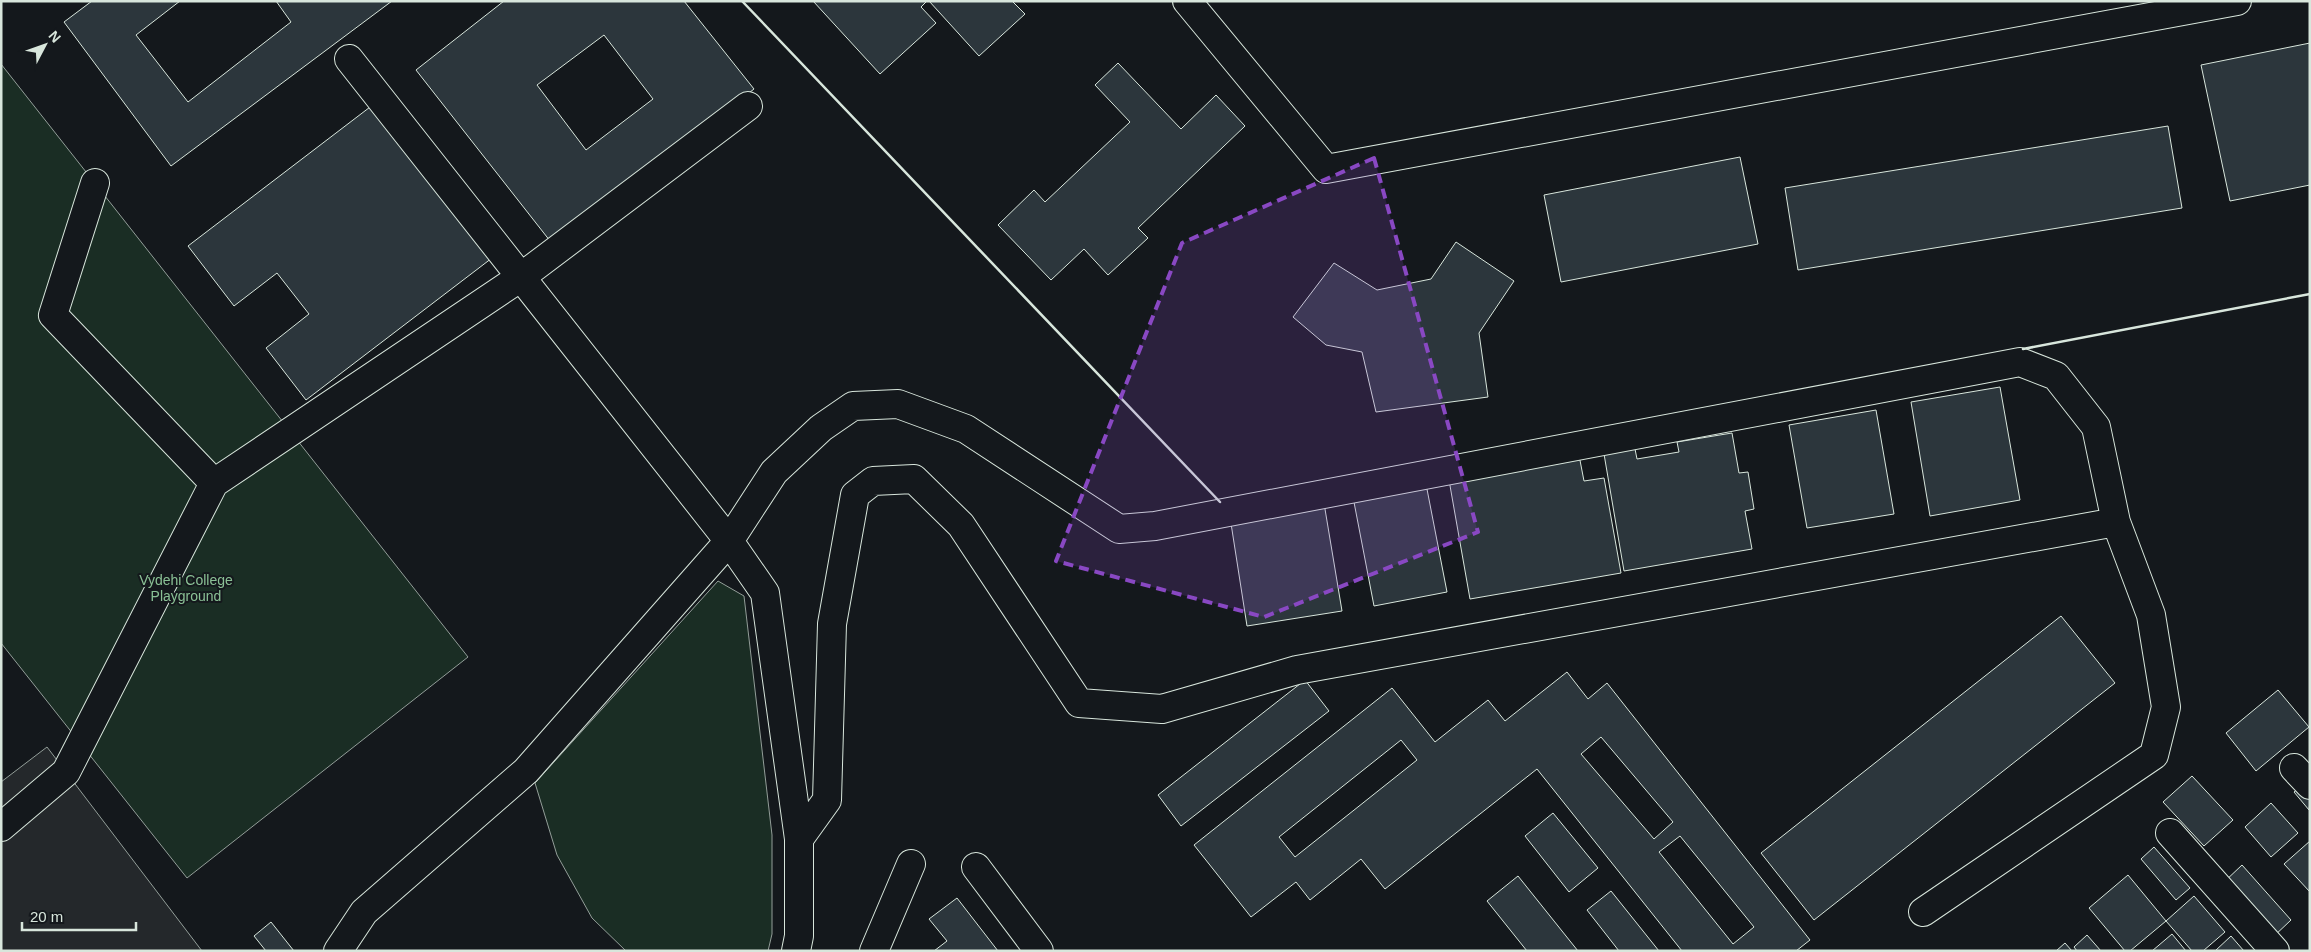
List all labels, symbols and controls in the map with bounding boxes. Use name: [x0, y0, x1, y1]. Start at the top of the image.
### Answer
north arrow: [20, 20, 70, 70]
text: N: [45, 27, 64, 46]
park label: Vydehi College Playground: [139, 572, 233, 604]
scale bar: [22, 900, 136, 932]
text: 20 m: [30, 908, 63, 925]

